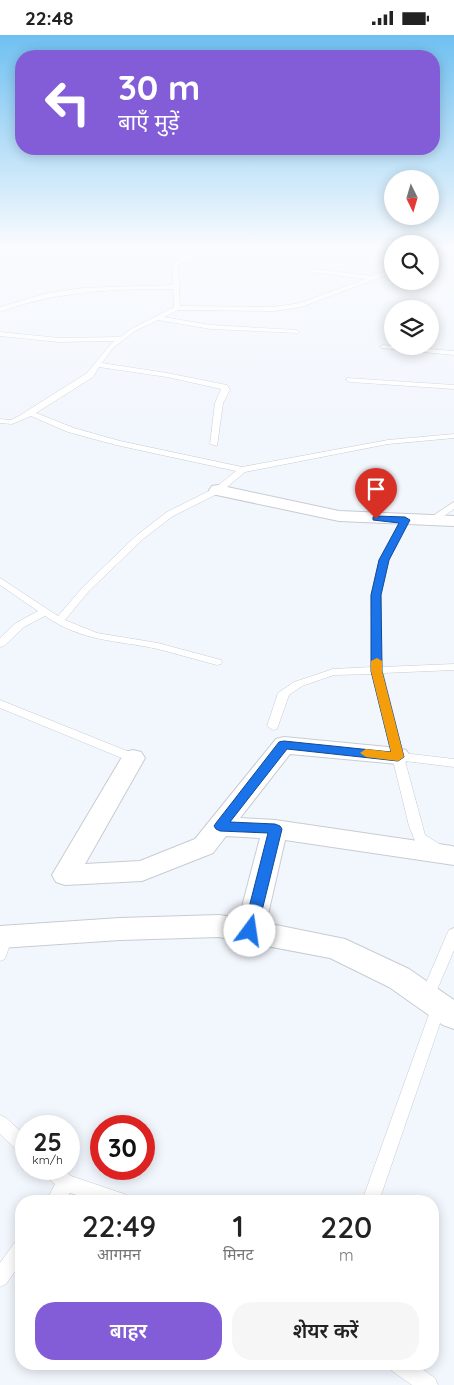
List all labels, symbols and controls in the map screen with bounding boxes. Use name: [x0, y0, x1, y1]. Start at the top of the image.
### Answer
text: 22:48: [25, 6, 73, 30]
text: 30 m: [118, 65, 200, 109]
icon: left: [35, 70, 100, 135]
text: बाएँ मुड़ें: [118, 108, 179, 136]
north arrow: [384, 170, 439, 225]
map controls: [384, 170, 439, 355]
button: search: [384, 235, 439, 290]
button: layers: [384, 300, 439, 355]
pin: [355, 468, 397, 519]
icon: arrive: [362, 475, 390, 503]
position arrow: [223, 904, 275, 956]
speed limit sign: 30: [90, 1115, 155, 1180]
text: 25: [33, 1126, 62, 1157]
text: km/h: [32, 1152, 63, 1167]
text: 22:49: [82, 1207, 156, 1245]
text: 1: [232, 1207, 244, 1245]
text: 220: [320, 1208, 372, 1246]
text: आगमन: [97, 1244, 141, 1264]
text: मिनट: [223, 1244, 254, 1264]
text: m: [339, 1245, 354, 1265]
button: बाहर: [35, 1302, 222, 1360]
button: शेयर करें: [232, 1302, 419, 1360]

